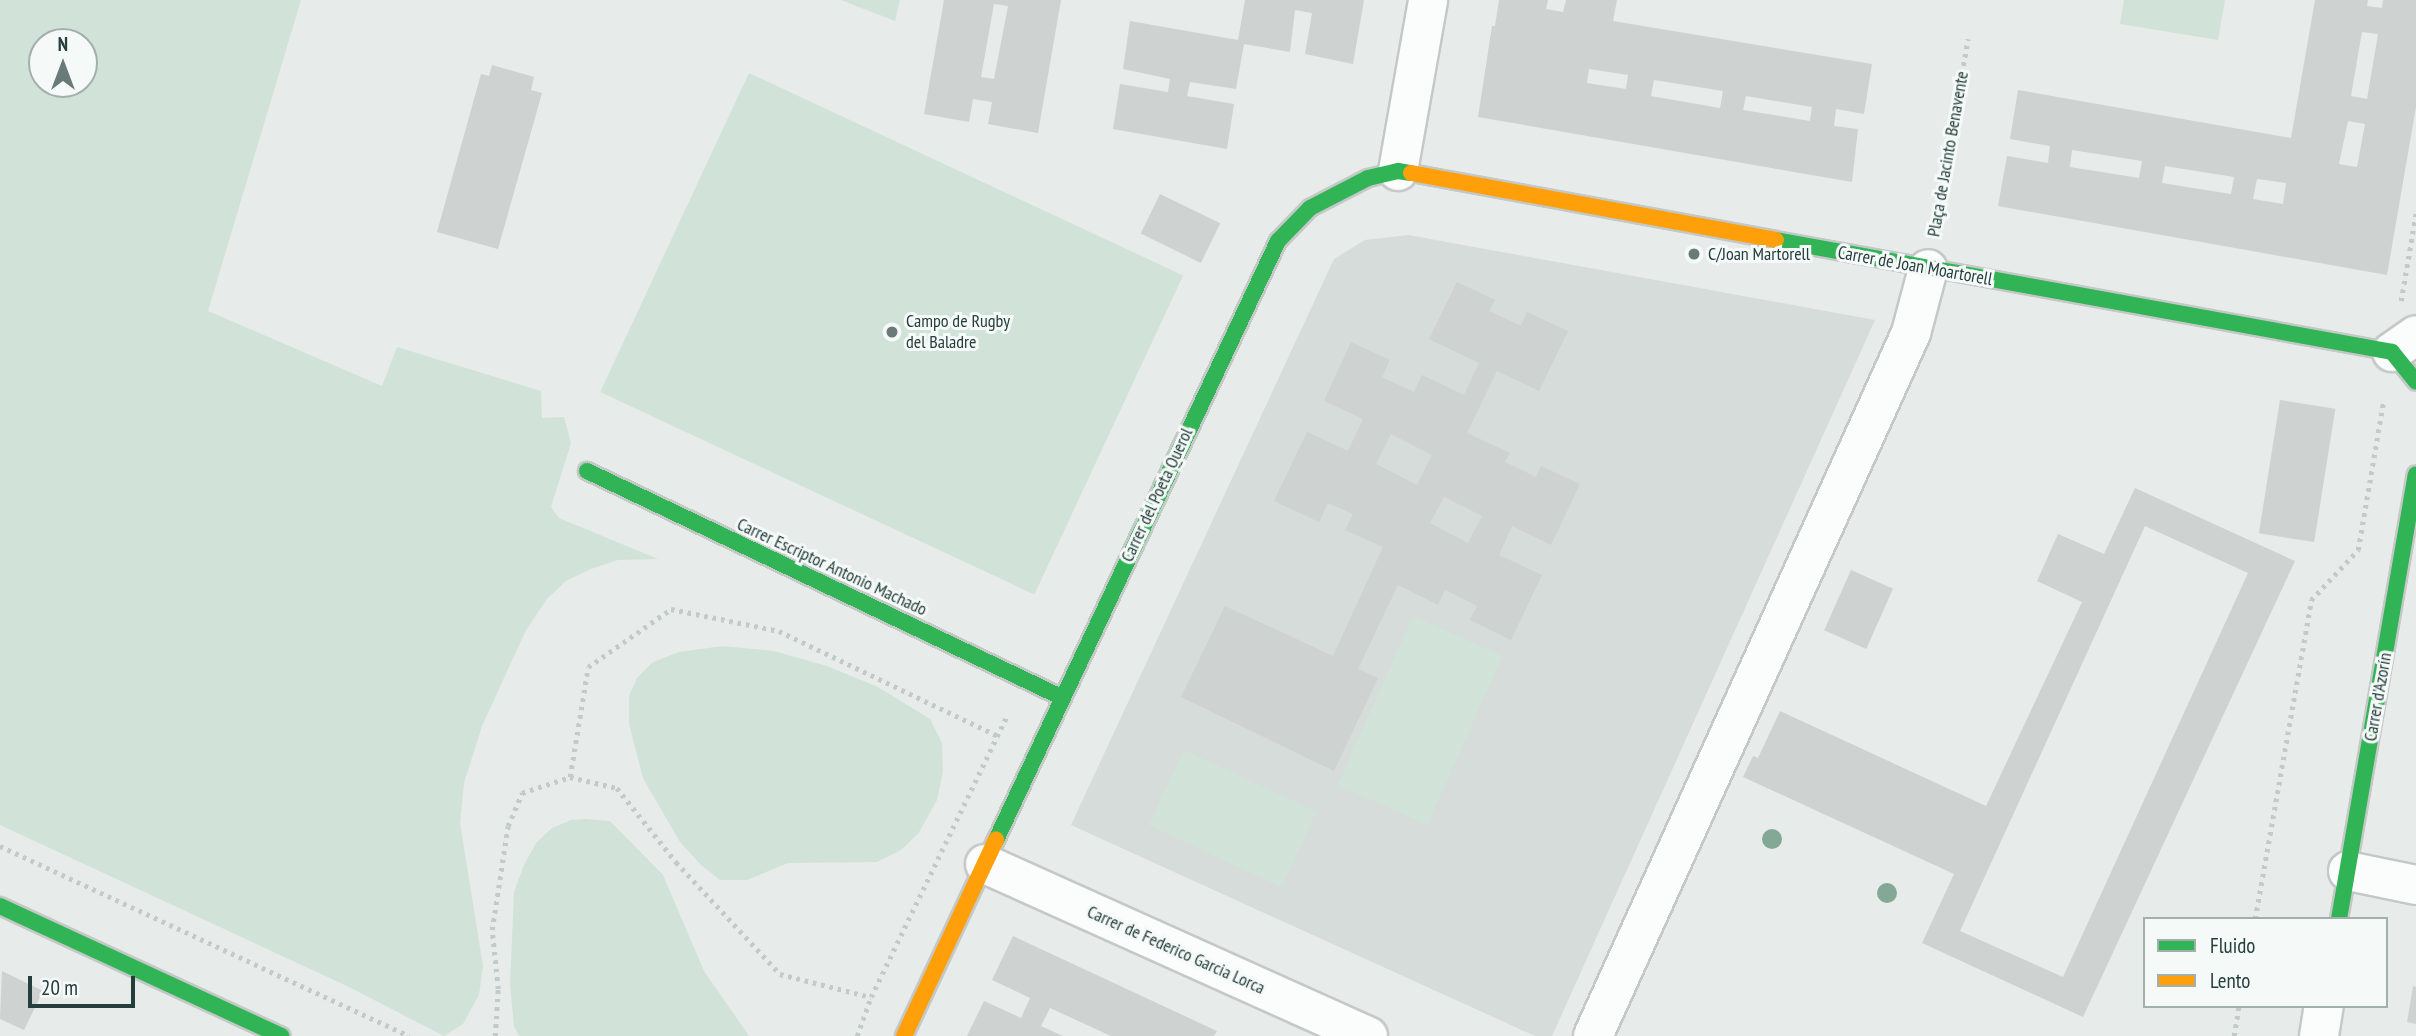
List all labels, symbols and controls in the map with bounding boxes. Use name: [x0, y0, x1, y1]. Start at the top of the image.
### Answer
north arrow: [28, 28, 98, 98]
text: N: [58, 32, 68, 56]
street label: Plaça de Jacinto Benavente: [1923, 70, 1973, 238]
street label: Carrer de Joan Moartorell: [1836, 242, 1994, 290]
place label: C/Joan Martorell: [1708, 243, 1810, 265]
marker: C/Joan Martorell: [1686, 246, 1702, 262]
place label: Campo de Rugby del Baladre: [906, 311, 1010, 354]
marker: Campo de Rugby del Baladre: [884, 324, 900, 340]
street label: Carrer del Poeta Querol: [1117, 425, 1197, 565]
street label: Carrer Escriptor Antonio Machado: [733, 513, 931, 621]
street label: Carrer d'Azorín: [2360, 651, 2396, 743]
street label: Carrer de Federico Garcia Lorca: [1084, 901, 1268, 999]
legend: [2143, 917, 2388, 1008]
text: Fluido: [2210, 932, 2255, 959]
scale bar: [32, 962, 138, 1006]
text: Lento: [2210, 967, 2250, 994]
text: 20 m: [41, 974, 78, 1001]

